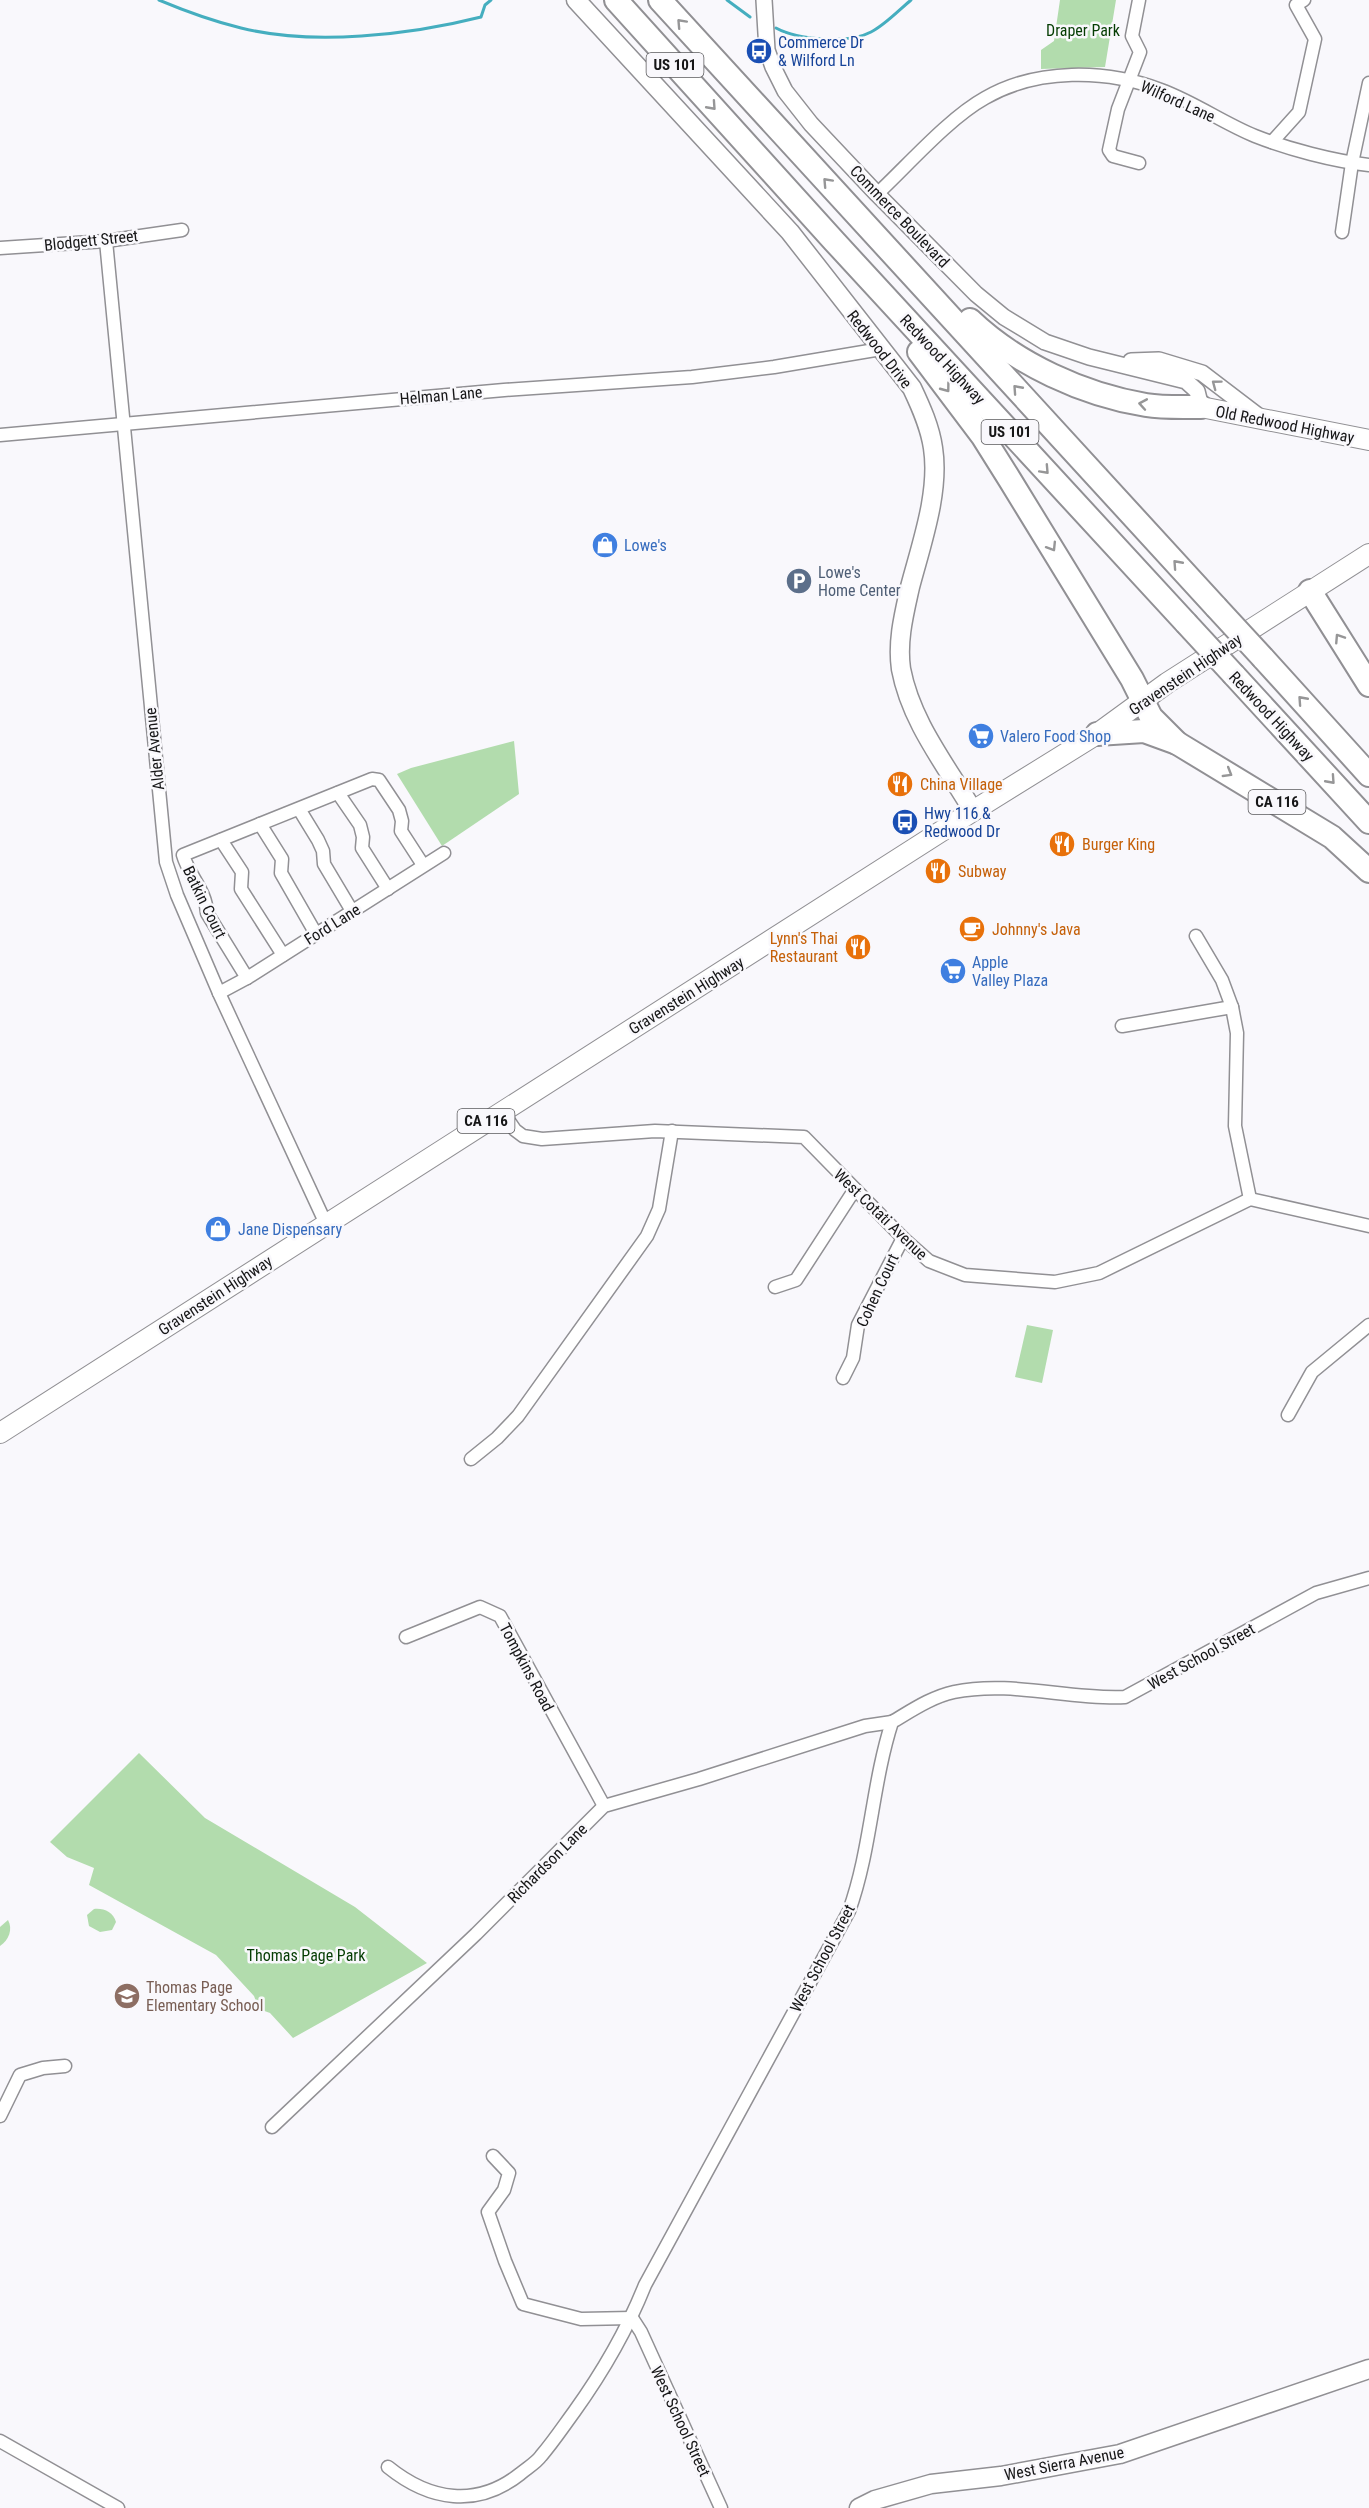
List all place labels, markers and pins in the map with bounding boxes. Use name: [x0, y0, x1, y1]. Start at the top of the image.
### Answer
place label: Commerce Dr & Wilford Ln: [778, 33, 864, 70]
bus stop icon: Commerce Dr & Wilford Ln: [744, 36, 774, 66]
shop icon: Lowe's: [590, 530, 620, 560]
place label: Lowe's: [624, 536, 667, 555]
place label: Lowe's Home Center: [818, 563, 901, 600]
parking icon: Lowe's Home Center: [784, 566, 814, 596]
supermarket icon: Valero Food Shop: [966, 721, 996, 751]
place label: Valero Food Shop: [1000, 727, 1111, 746]
restaurant icon: China Village: [885, 769, 915, 799]
place label: China Village: [920, 775, 1003, 794]
place label: Hwy 116 & Redwood Dr: [924, 804, 1000, 841]
bus stop icon: Hwy 116 & Redwood Dr: [890, 807, 920, 837]
restaurant icon: Burger King: [1047, 829, 1077, 859]
place label: Burger King: [1082, 835, 1155, 854]
restaurant icon: Subway: [923, 856, 953, 886]
place label: Subway: [958, 862, 1007, 881]
cafe icon: Johnny's Java: [957, 914, 987, 944]
place label: Johnny's Java: [992, 920, 1081, 939]
place label: Lynn's Thai Restaurant: [770, 929, 838, 966]
restaurant icon: Lynn's Thai Restaurant: [843, 932, 873, 962]
place label: Apple Valley Plaza: [972, 953, 1048, 990]
supermarket icon: Apple Valley Plaza: [938, 956, 968, 986]
shop icon: Jane Dispensary: [203, 1214, 233, 1244]
place label: Jane Dispensary: [238, 1220, 343, 1239]
place label: Thomas Page Elementary School: [146, 1978, 263, 2015]
school or university icon: Thomas Page Elementary School: [112, 1981, 142, 2011]

